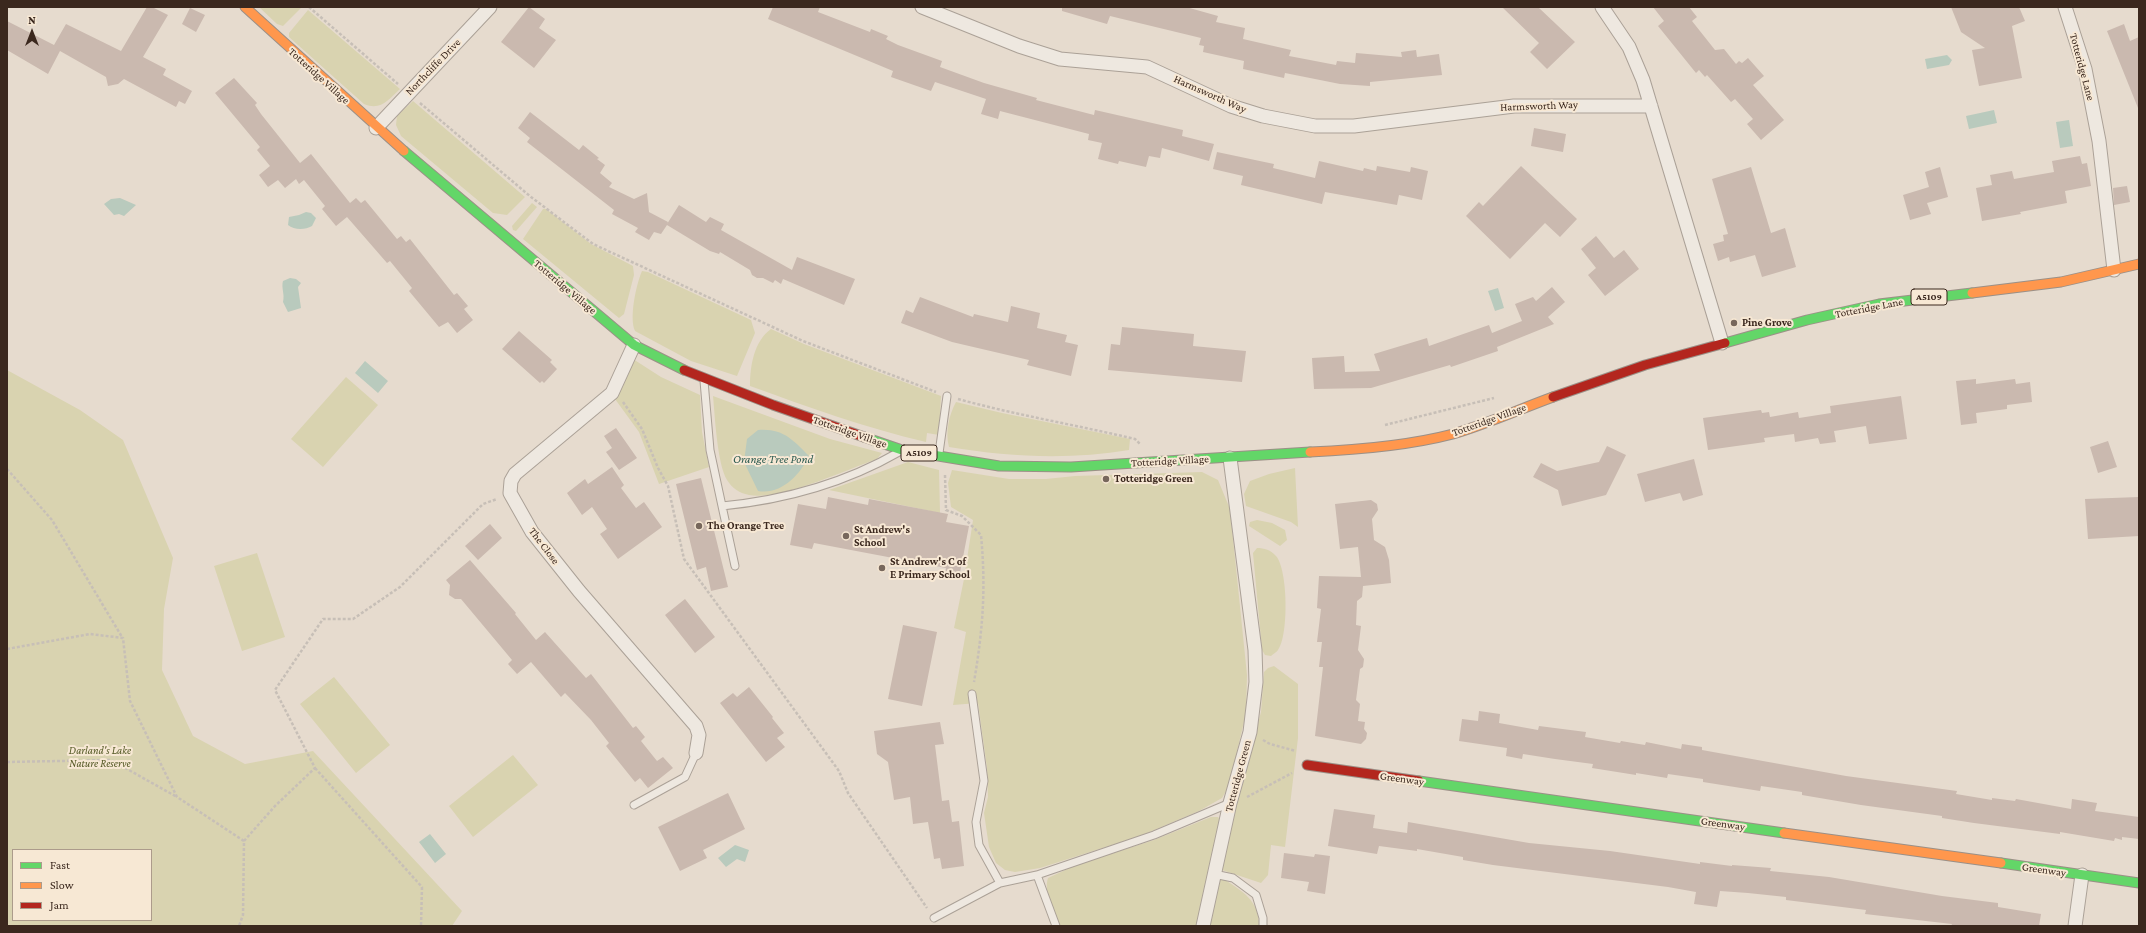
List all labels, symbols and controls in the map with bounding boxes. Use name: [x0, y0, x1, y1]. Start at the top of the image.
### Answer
north arrow: [12, 12, 52, 52]
text: N: [28, 14, 36, 26]
street label: Totteridge Lane: [2067, 32, 2097, 102]
street label: Northcliffe Drive: [403, 36, 463, 98]
street label: Totteridge Village: [286, 45, 352, 107]
street label: Harmsworth Way: [1172, 72, 1248, 116]
street label: Harmsworth Way: [1500, 98, 1578, 114]
street label: Totteridge Village: [531, 257, 599, 317]
road number: A5109: [1911, 289, 1947, 305]
street label: Totteridge Lane: [1834, 295, 1904, 321]
place label: Pine Grove: [1742, 316, 1792, 330]
marker: Pine Grove: [1729, 318, 1739, 328]
street label: Totteridge Village: [1450, 401, 1528, 439]
street label: Totteridge Village: [811, 413, 889, 451]
road number: A5109: [901, 445, 937, 461]
water label: Orange Tree Pond: [733, 452, 813, 466]
street label: Totteridge Village: [1131, 452, 1209, 470]
place label: Totteridge Green: [1114, 472, 1193, 486]
marker: Totteridge Green: [1101, 474, 1111, 484]
place label: The Orange Tree: [707, 519, 784, 533]
marker: The Orange Tree: [694, 521, 704, 531]
place label: St Andrew's School: [854, 523, 910, 549]
street label: The Close: [526, 525, 562, 567]
marker: St Andrew's School: [841, 531, 851, 541]
place label: St Andrew's C of E Primary School: [890, 555, 970, 581]
marker: St Andrew's C of E Primary School: [877, 563, 887, 573]
street label: Totteridge Green: [1222, 739, 1254, 813]
park label: Darland's Lake Nature Reserve: [69, 744, 131, 770]
street label: Greenway: [1379, 769, 1425, 789]
street label: Greenway: [1700, 814, 1746, 834]
legend: [12, 849, 152, 921]
text: Fast: [50, 858, 70, 872]
street label: Greenway: [2021, 860, 2067, 880]
text: Slow: [50, 878, 74, 892]
text: Jam: [50, 898, 69, 912]

